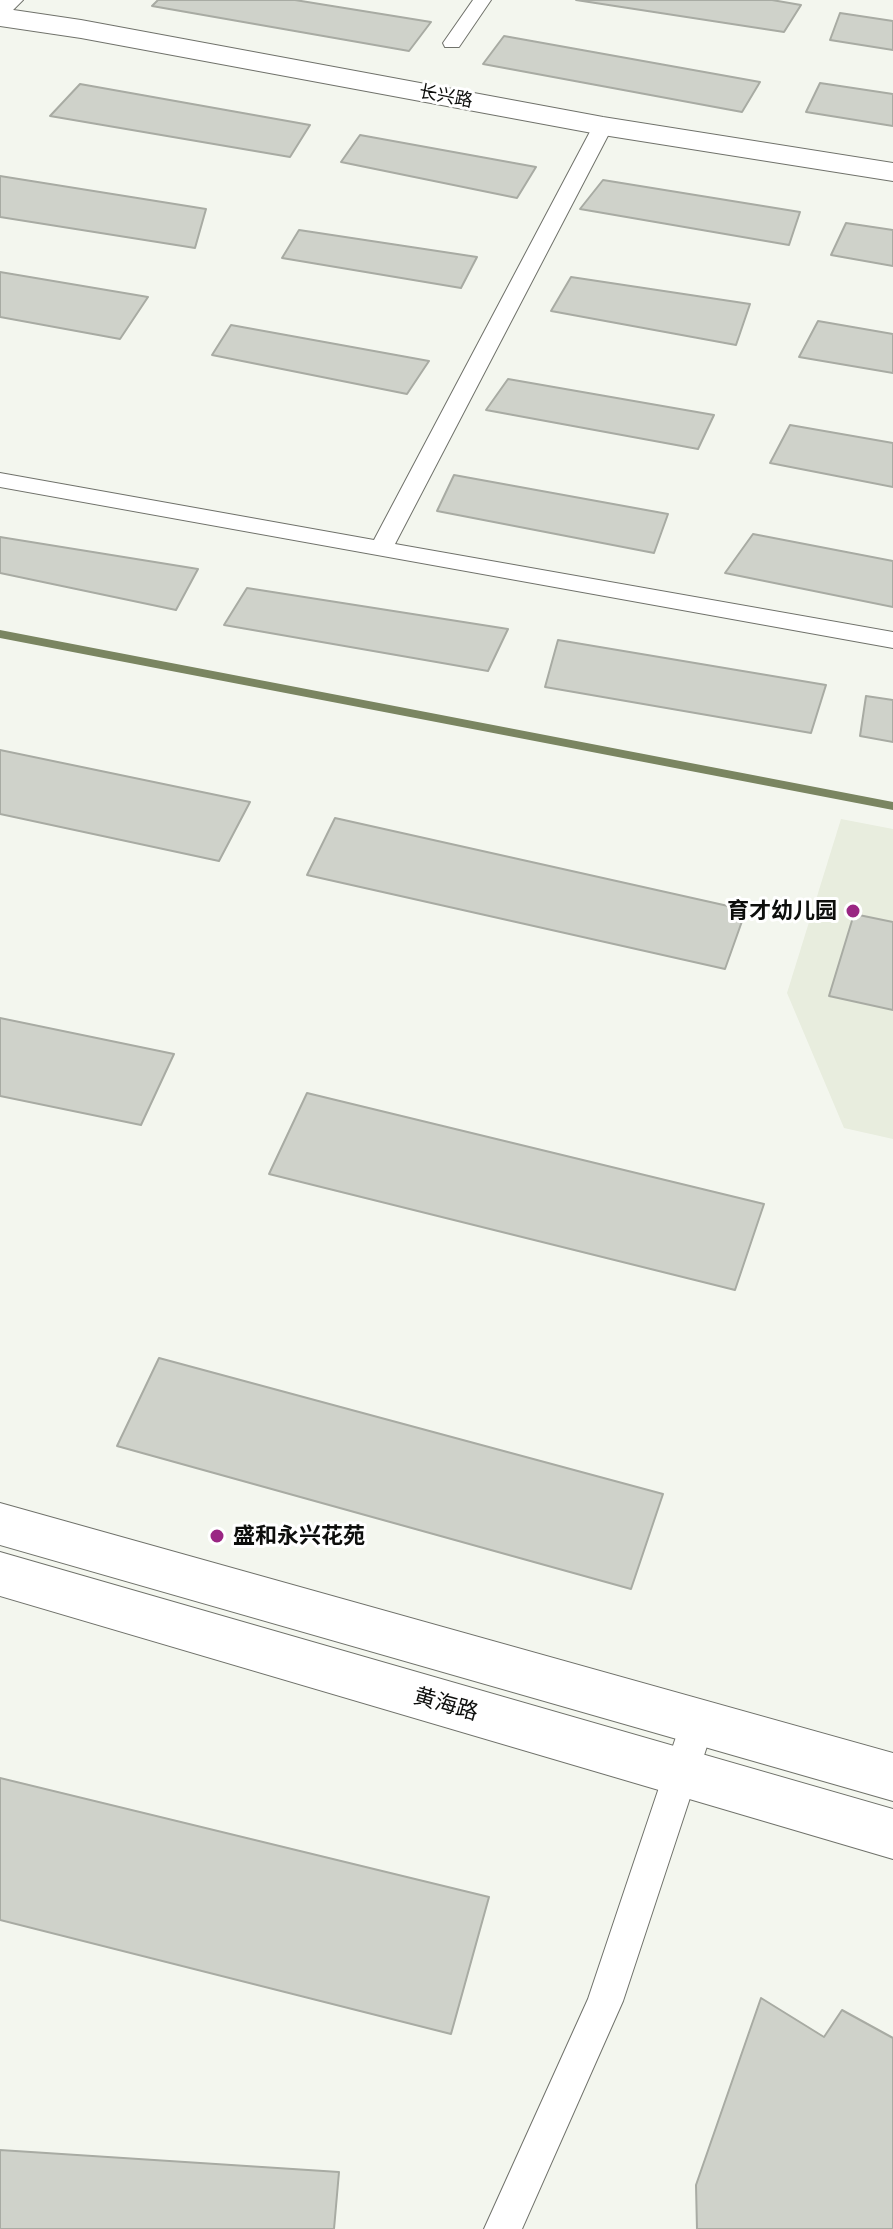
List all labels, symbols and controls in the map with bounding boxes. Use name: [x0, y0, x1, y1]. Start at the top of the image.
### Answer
street label: 长兴路: [417, 80, 475, 112]
place label: 育才幼儿园: [727, 898, 837, 924]
marker: 育才幼儿园: [844, 902, 862, 920]
place label: 盛和永兴花苑: [233, 1523, 365, 1549]
marker: 盛和永兴花苑: [208, 1527, 226, 1545]
street label: 黄海路: [411, 1682, 481, 1726]

